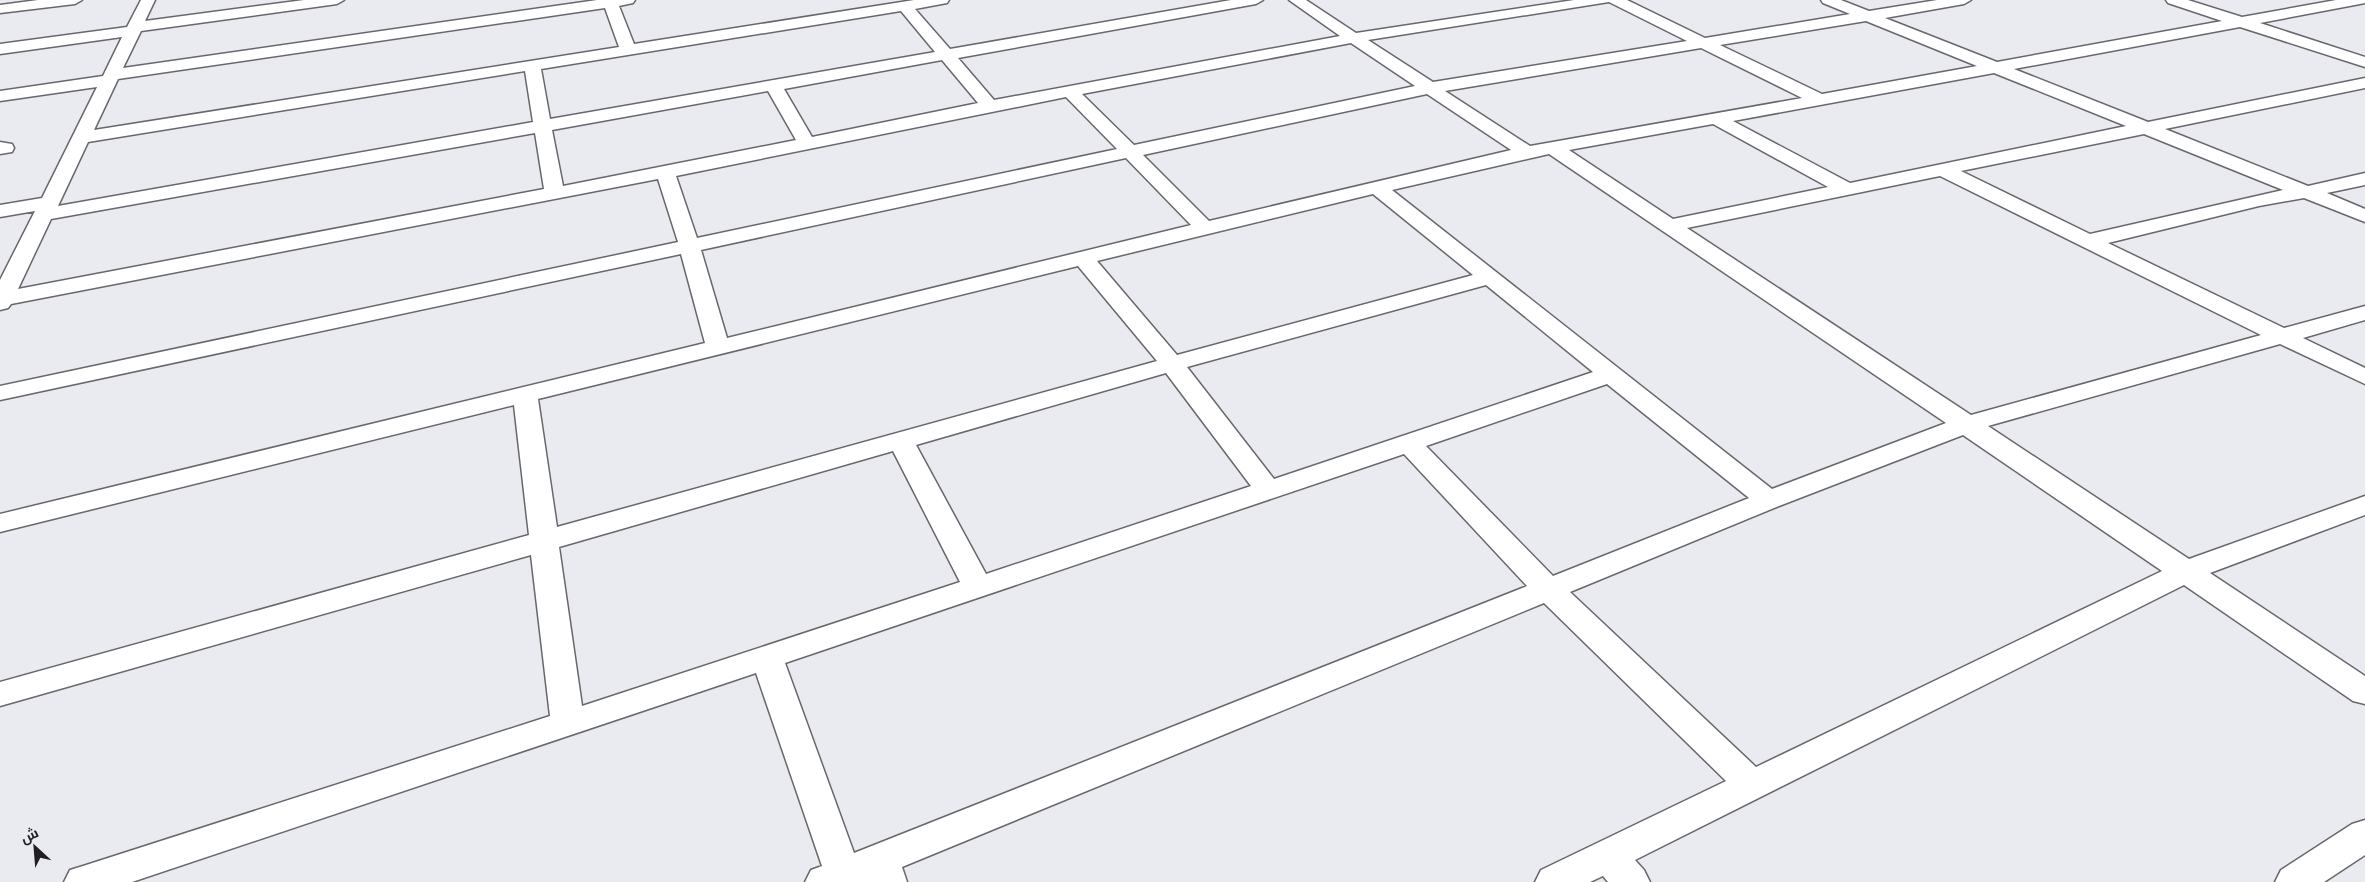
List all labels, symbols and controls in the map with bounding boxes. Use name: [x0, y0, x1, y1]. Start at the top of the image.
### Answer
north arrow: [10, 822, 60, 872]
text: ش: [17, 823, 41, 847]

